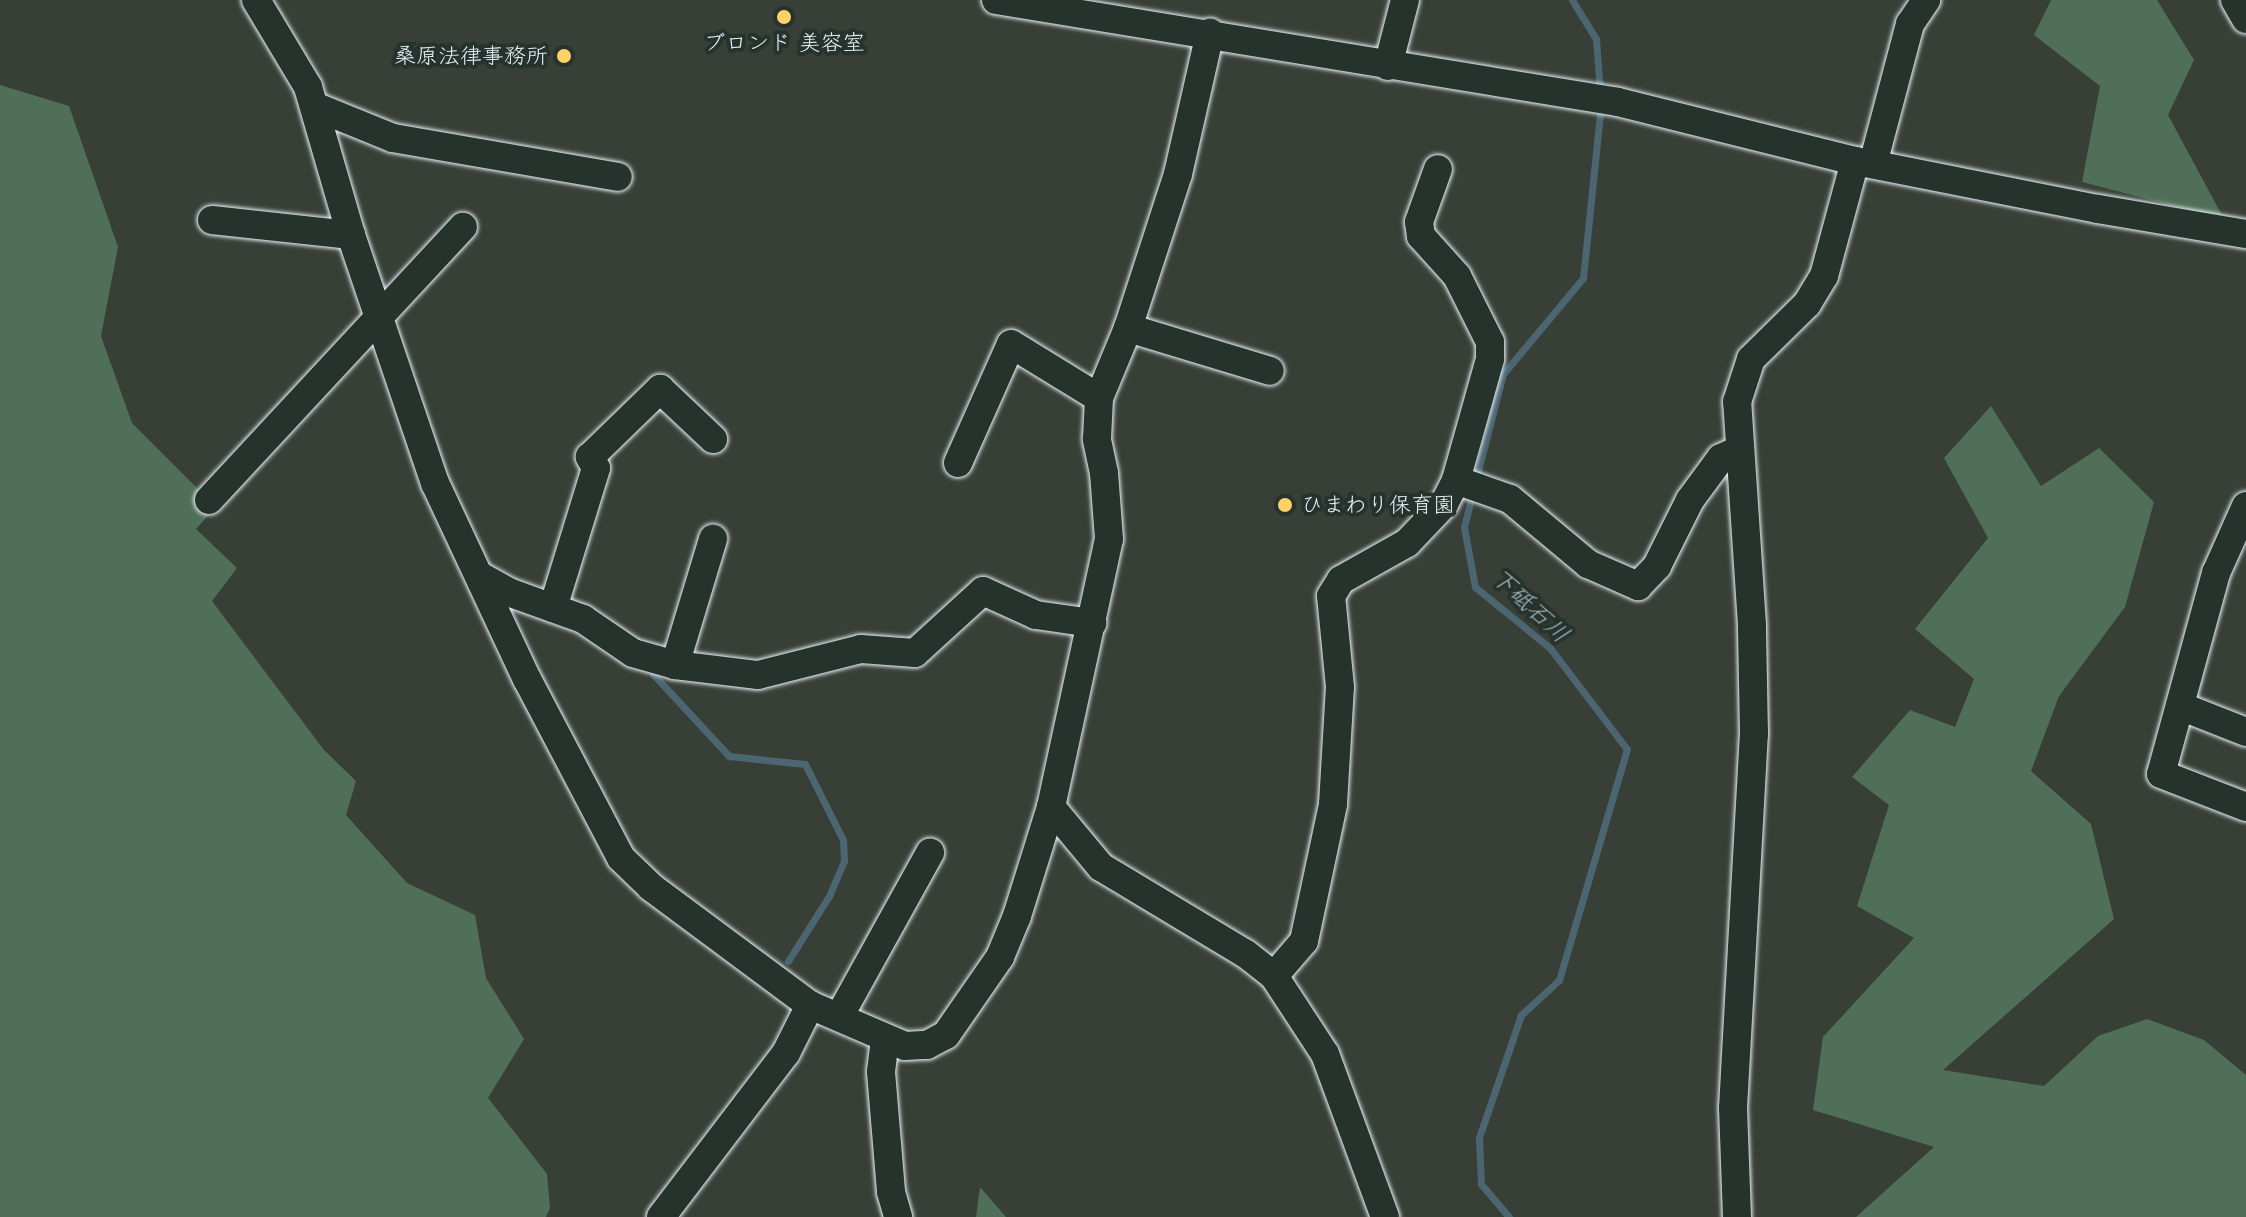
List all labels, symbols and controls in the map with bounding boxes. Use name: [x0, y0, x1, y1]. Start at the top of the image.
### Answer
marker: ブロンド 美容室: [775, 8, 793, 26]
place label: ブロンド 美容室: [703, 30, 865, 56]
place label: 桑原法律事務所: [394, 43, 548, 69]
marker: 桑原法律事務所: [555, 47, 573, 65]
place label: ひまわり保育園: [1301, 492, 1455, 518]
marker: ひまわり保育園: [1276, 496, 1294, 514]
water label: 下砥石川: [1485, 563, 1575, 649]

